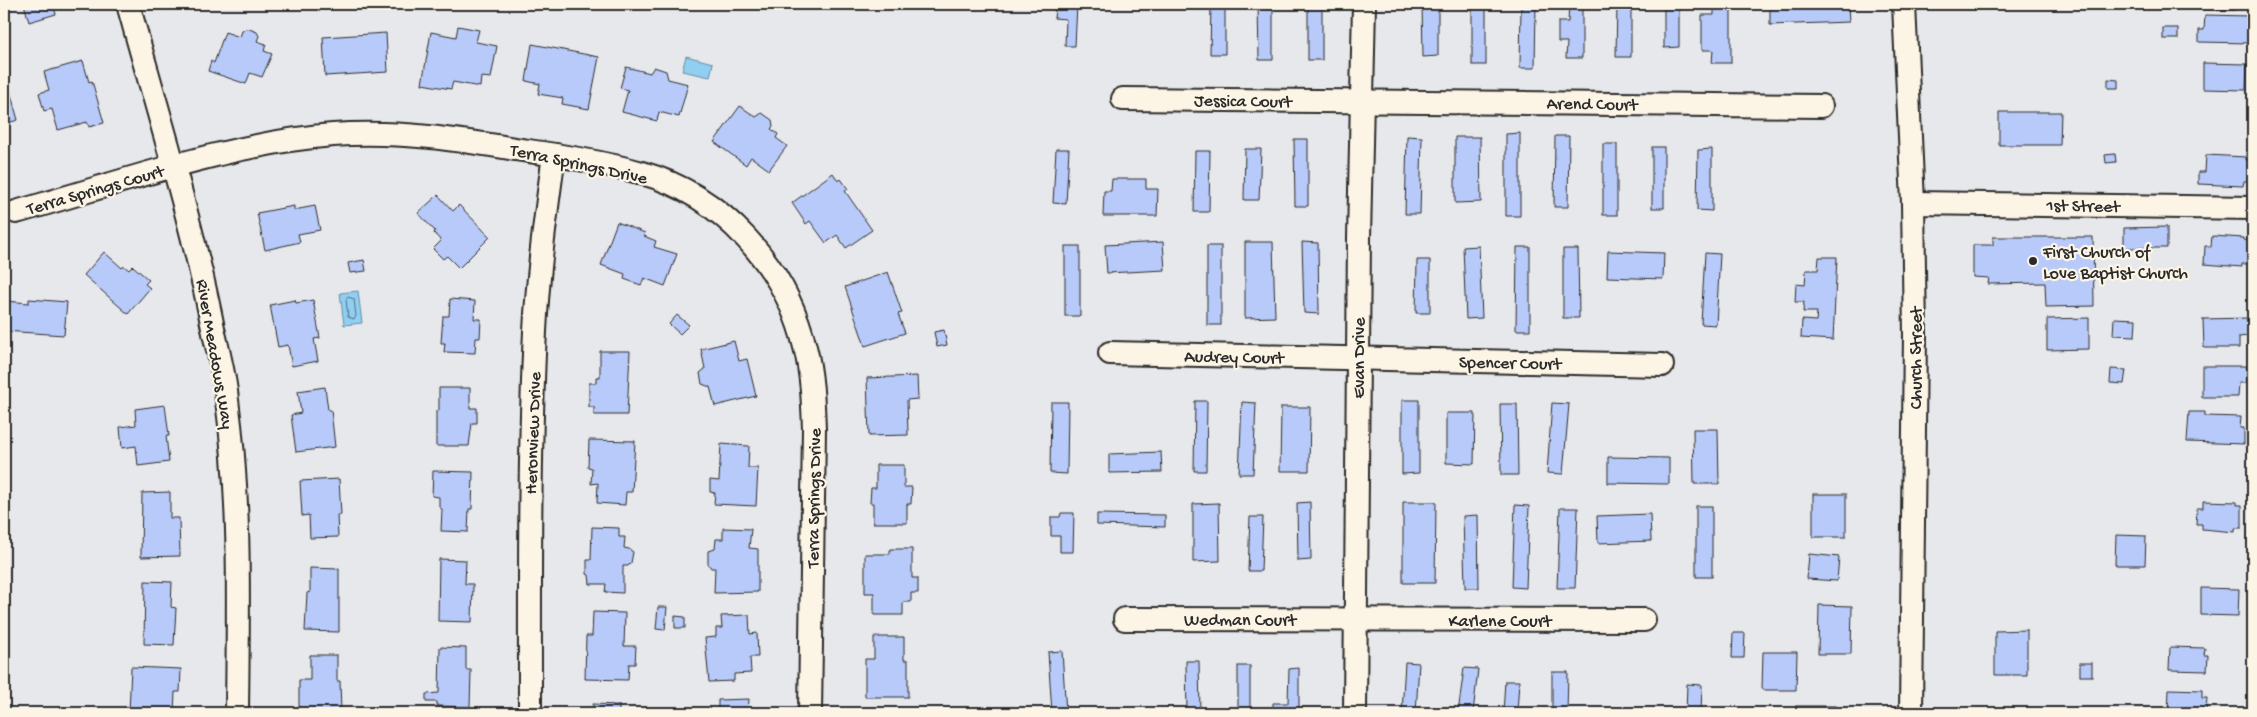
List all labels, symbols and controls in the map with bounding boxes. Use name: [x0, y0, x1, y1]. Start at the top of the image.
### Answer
street label: Jessica Court: [1194, 91, 1294, 114]
street label: Arend Court: [1546, 94, 1639, 117]
street label: Terra Springs Drive: [507, 140, 650, 190]
street label: Terra Springs Court: [24, 161, 168, 221]
street label: 1st Street: [2045, 196, 2122, 219]
place label: First Church of Love Baptist Church: [2042, 243, 2188, 285]
marker: First Church of Love Baptist Church: [2027, 255, 2039, 267]
street label: River Meadows Way: [190, 278, 237, 431]
street label: Church Street: [1907, 305, 1928, 409]
street label: Evan Drive: [1350, 317, 1371, 399]
street label: Audrey Court: [1184, 347, 1286, 370]
street label: Spencer Court: [1459, 353, 1563, 376]
street label: Heronview Drive: [522, 371, 547, 495]
street label: Terra Springs Drive: [804, 427, 827, 569]
street label: Wedman Court: [1184, 611, 1298, 632]
street label: Karlene Court: [1449, 612, 1553, 633]

